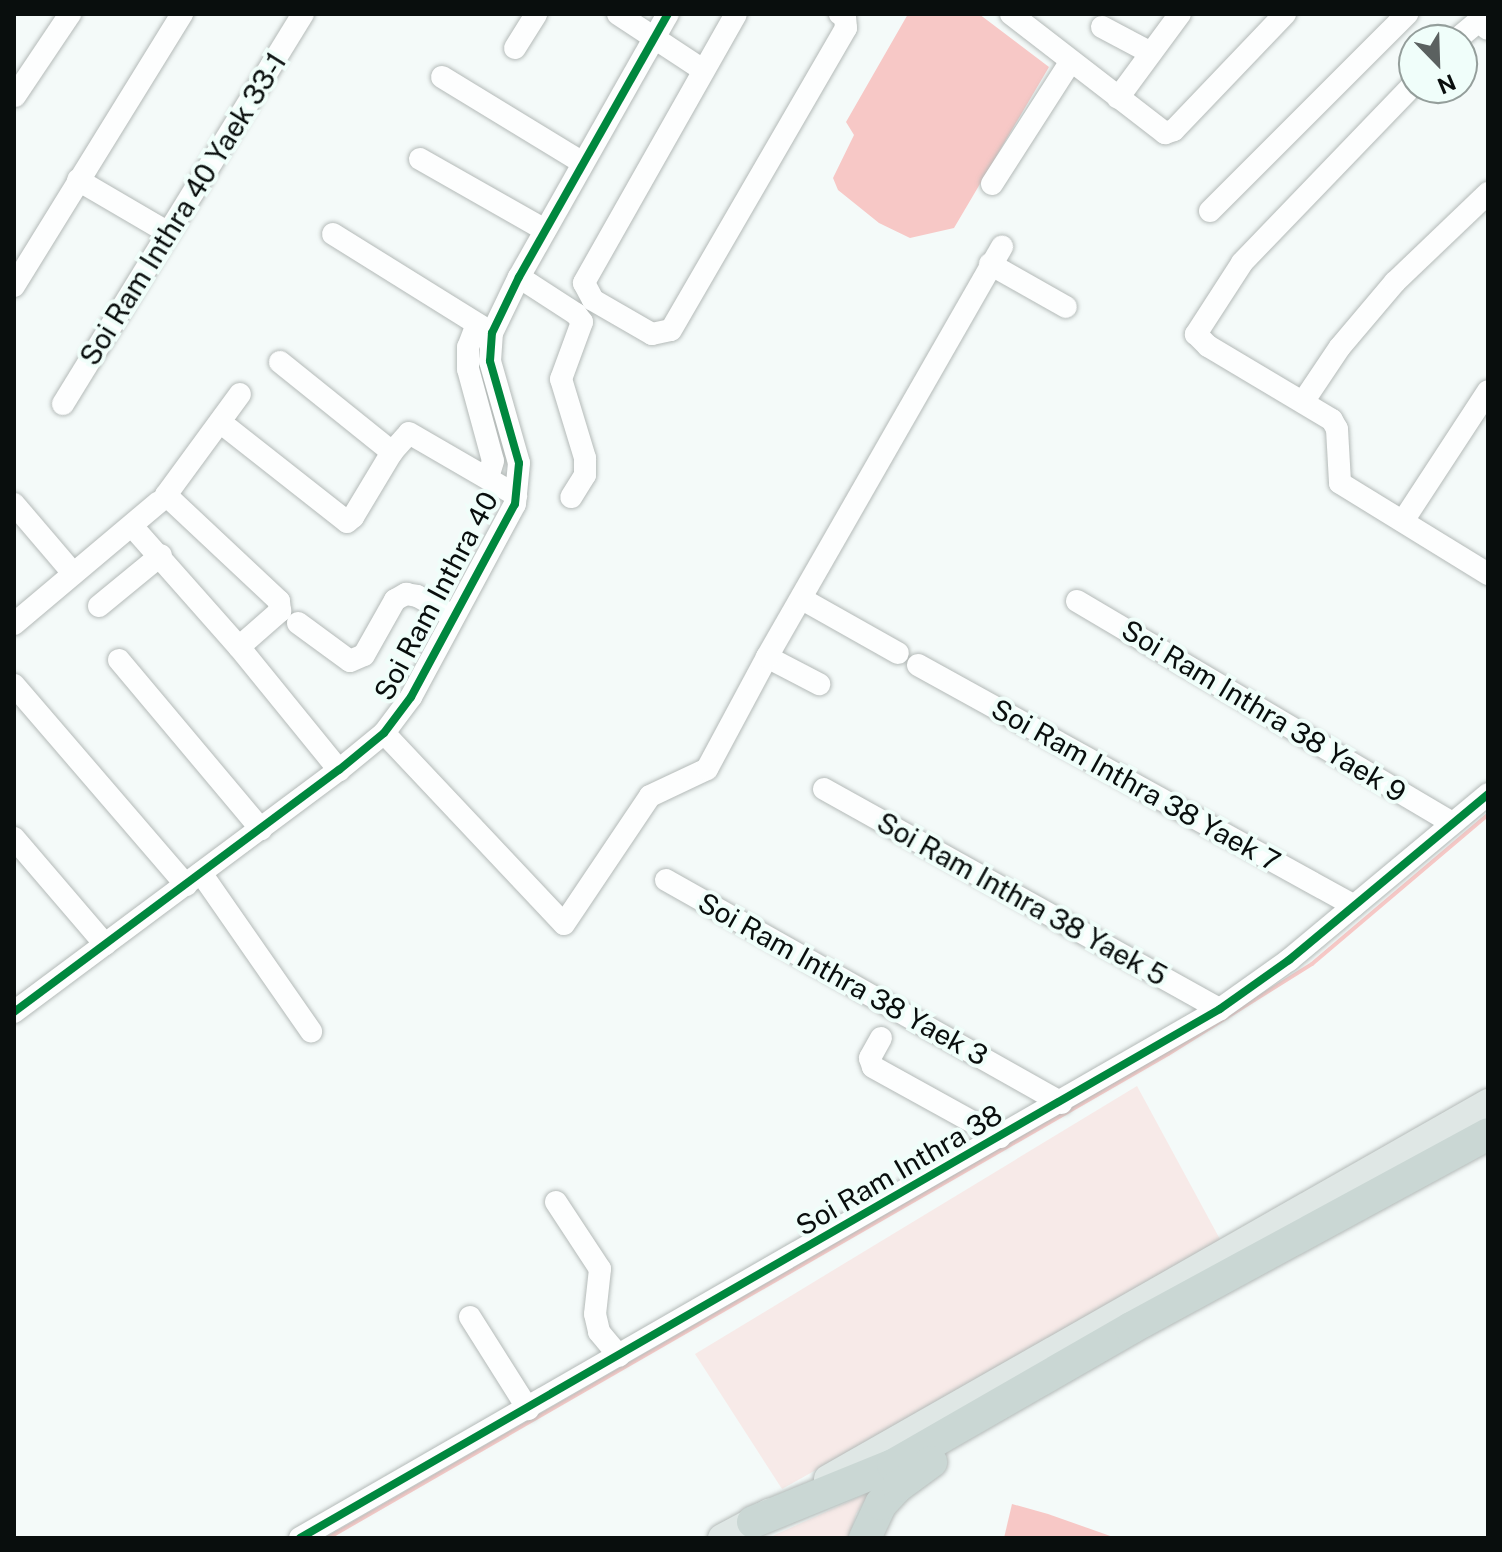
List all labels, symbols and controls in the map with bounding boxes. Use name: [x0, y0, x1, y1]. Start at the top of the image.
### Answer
north arrow: [1398, 24, 1478, 104]
street label: Soi Ram Inthra 40 Yaek 33-1: [73, 46, 293, 372]
text: N: [1434, 69, 1460, 100]
street label: Soi Ram Inthra 40: [367, 486, 505, 706]
street label: Soi Ram Inthra 38 Yaek 9: [1116, 613, 1412, 809]
street label: Soi Ram Inthra 38 Yaek 7: [986, 692, 1286, 878]
street label: Soi Ram Inthra 38 Yaek 5: [871, 805, 1173, 993]
street label: Soi Ram Inthra 38 Yaek 3: [692, 885, 994, 1073]
street label: Soi Ram Inthra 38: [790, 1097, 1008, 1243]

